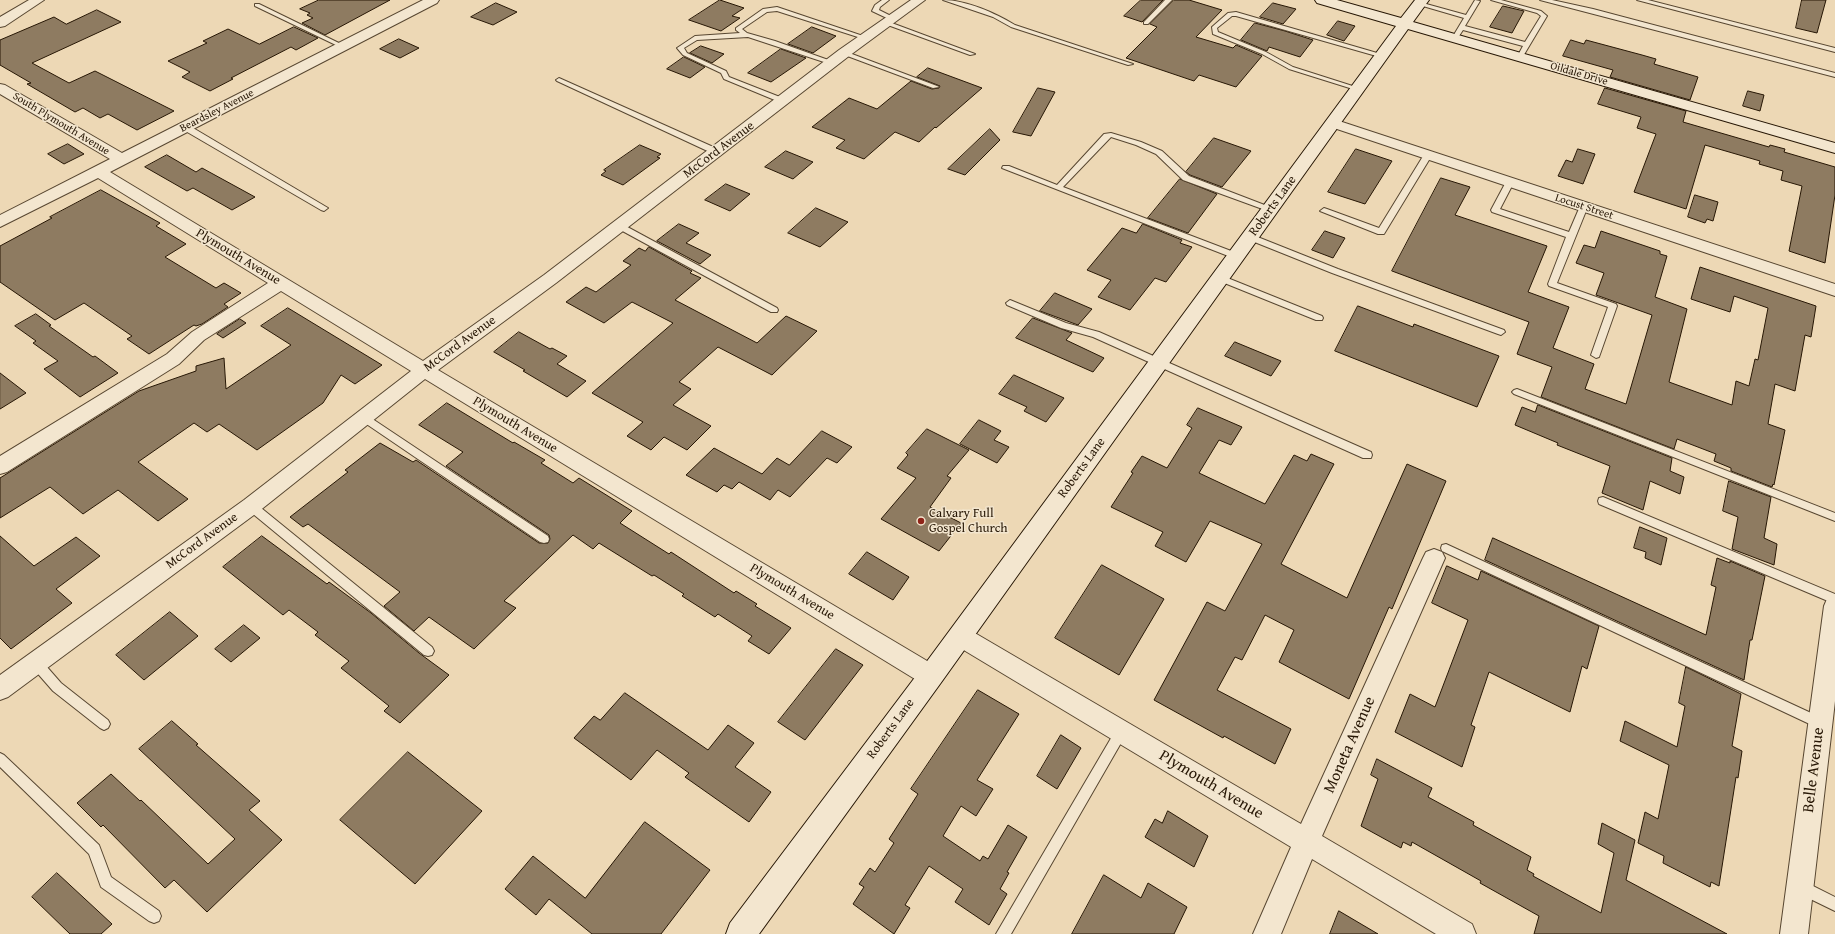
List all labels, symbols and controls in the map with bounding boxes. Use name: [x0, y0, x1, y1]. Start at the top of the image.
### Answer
street label: Oildale Drive: [1549, 59, 1609, 89]
street label: Beardsley Avenue: [178, 87, 256, 135]
street label: South Plymouth Avenue: [10, 90, 112, 158]
street label: McCord Avenue: [680, 118, 758, 182]
street label: Roberts Lane: [1246, 173, 1300, 239]
street label: Locust Street: [1553, 191, 1615, 223]
street label: Plymouth Avenue: [193, 226, 283, 288]
street label: McCord Avenue: [421, 313, 499, 375]
street label: Plymouth Avenue: [470, 394, 560, 456]
street label: Roberts Lane: [1055, 435, 1109, 501]
place label: Calvary Full Gospel Church: [929, 506, 1008, 537]
street label: McCord Avenue: [163, 510, 241, 572]
marker: Calvary Full Gospel Church: [916, 516, 926, 526]
street label: Plymouth Avenue: [747, 561, 837, 623]
street label: Moneta Avenue: [1320, 694, 1380, 796]
street label: Roberts Lane: [864, 696, 918, 762]
street label: Belle Avenue: [1799, 726, 1829, 814]
street label: Plymouth Avenue: [1155, 746, 1267, 824]

